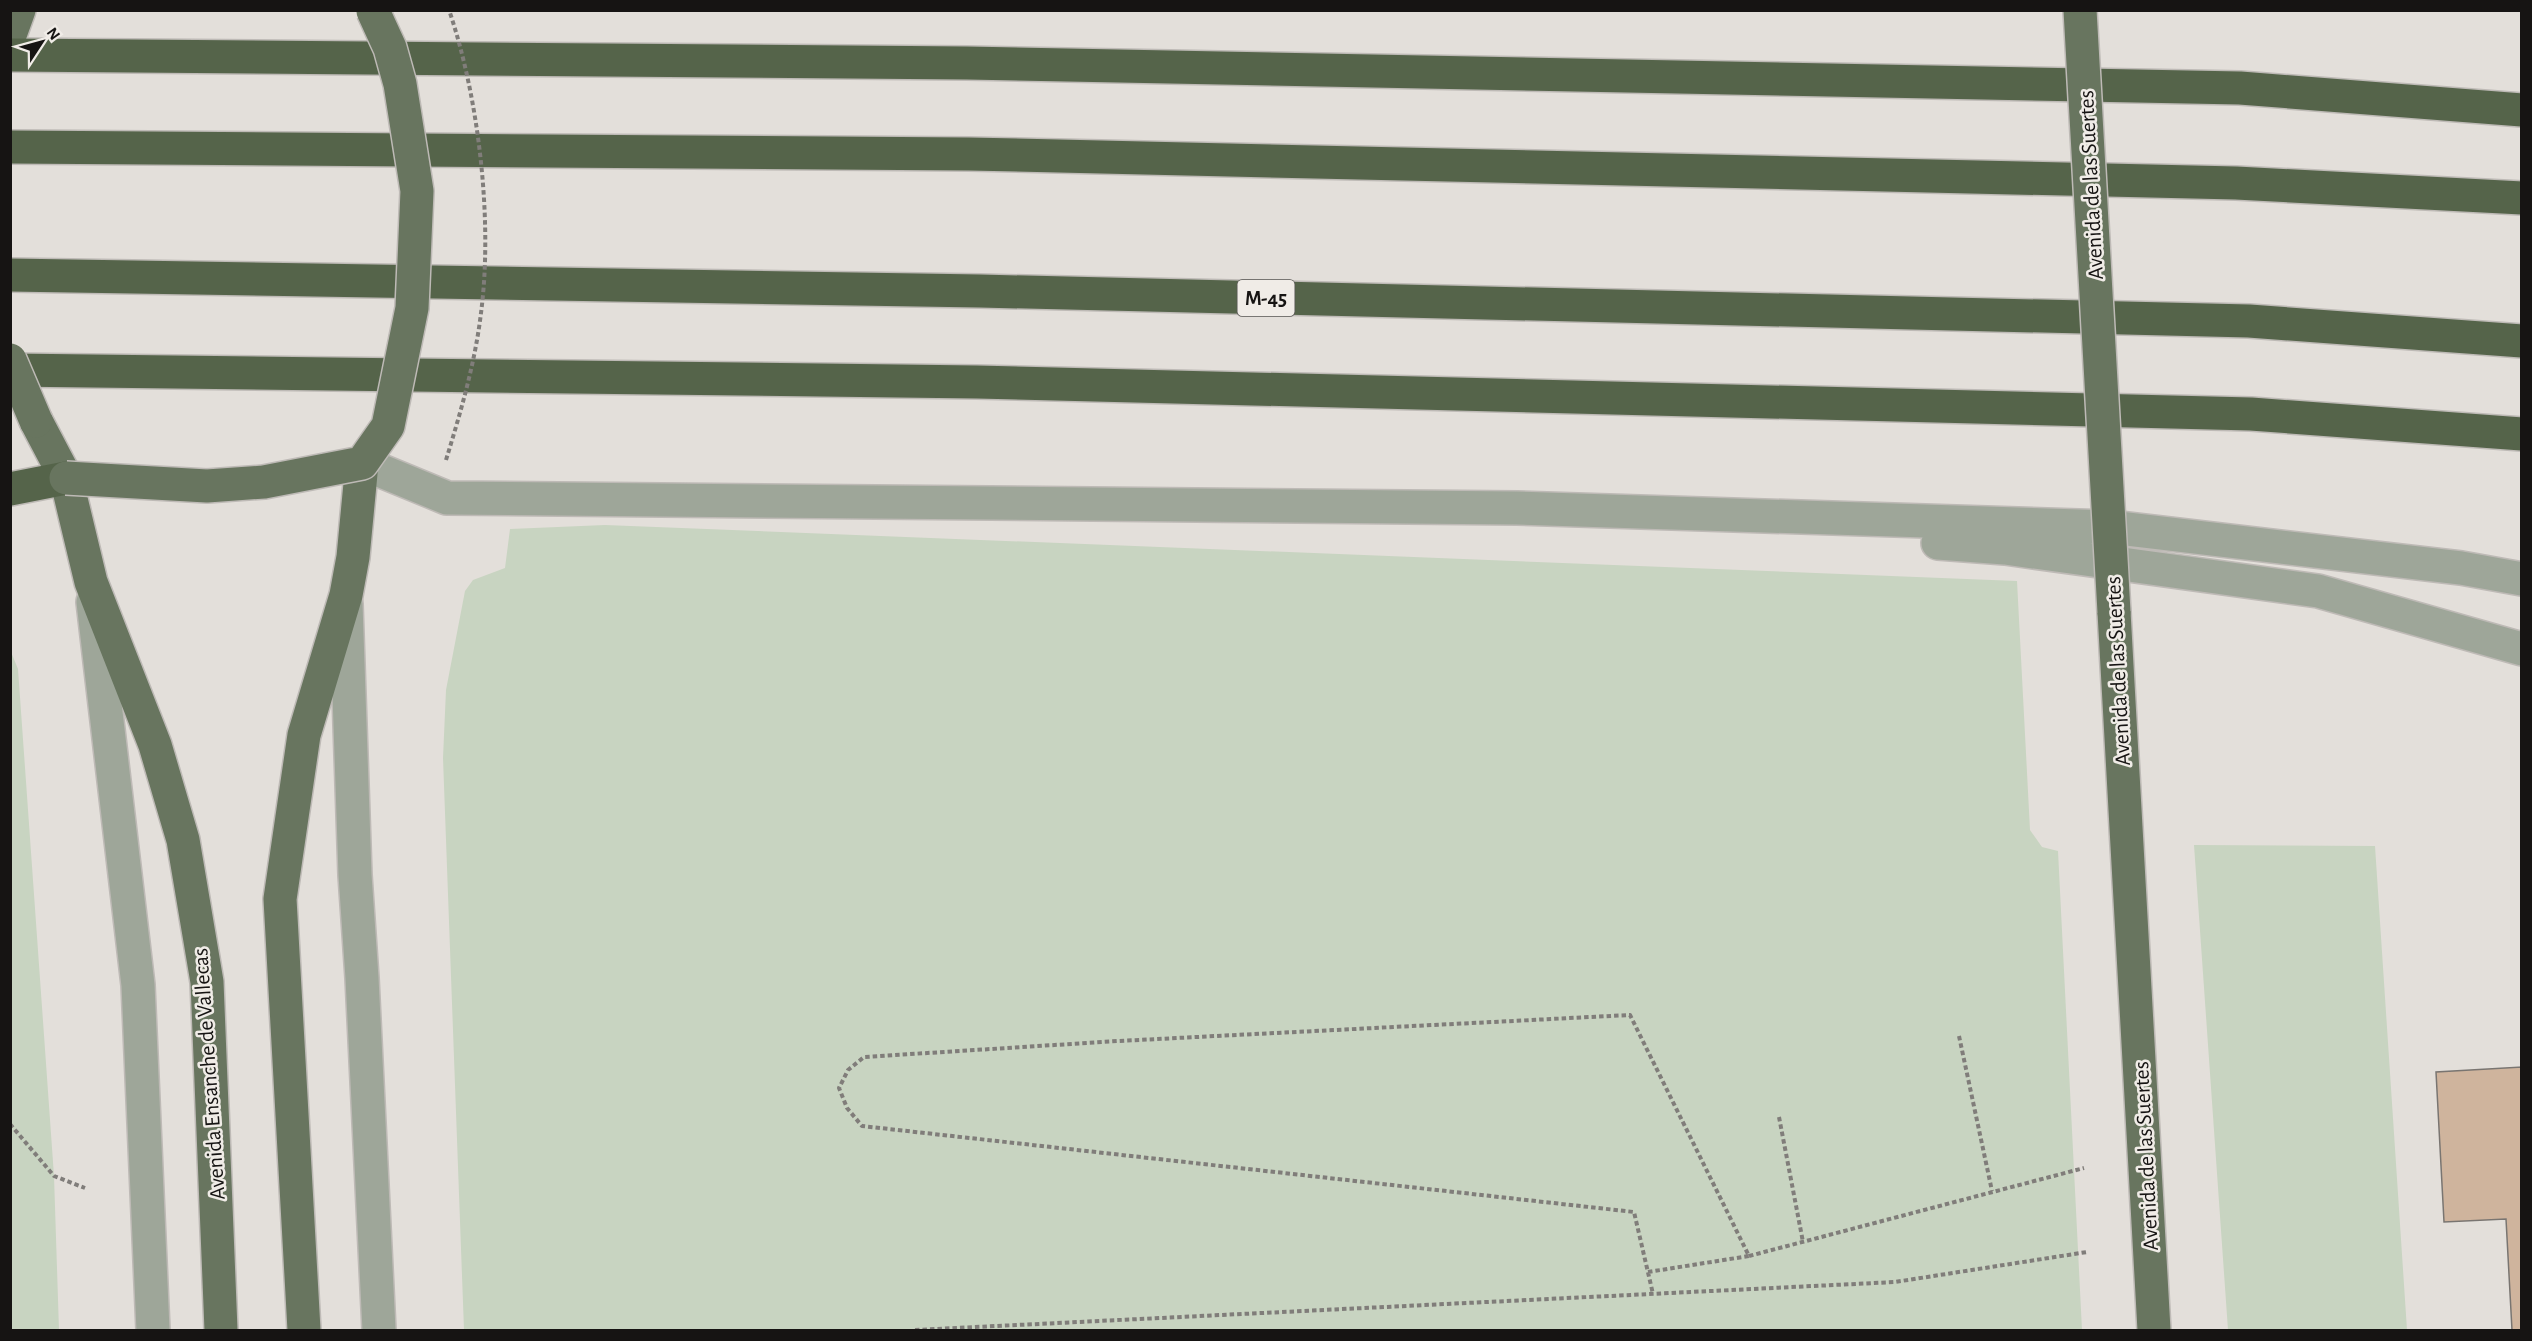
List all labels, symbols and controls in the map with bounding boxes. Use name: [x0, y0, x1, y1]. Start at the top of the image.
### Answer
north arrow: [12, 12, 72, 72]
text: N: [44, 25, 63, 43]
street label: Avenida de las Suertes: [2075, 90, 2107, 280]
road number: M-45: [1238, 280, 1294, 316]
street label: Avenida de las Suertes: [2102, 576, 2134, 766]
street label: Avenida Ensanche de Vallecas: [189, 947, 229, 1201]
street label: Avenida de las Suertes: [2130, 1061, 2162, 1251]

